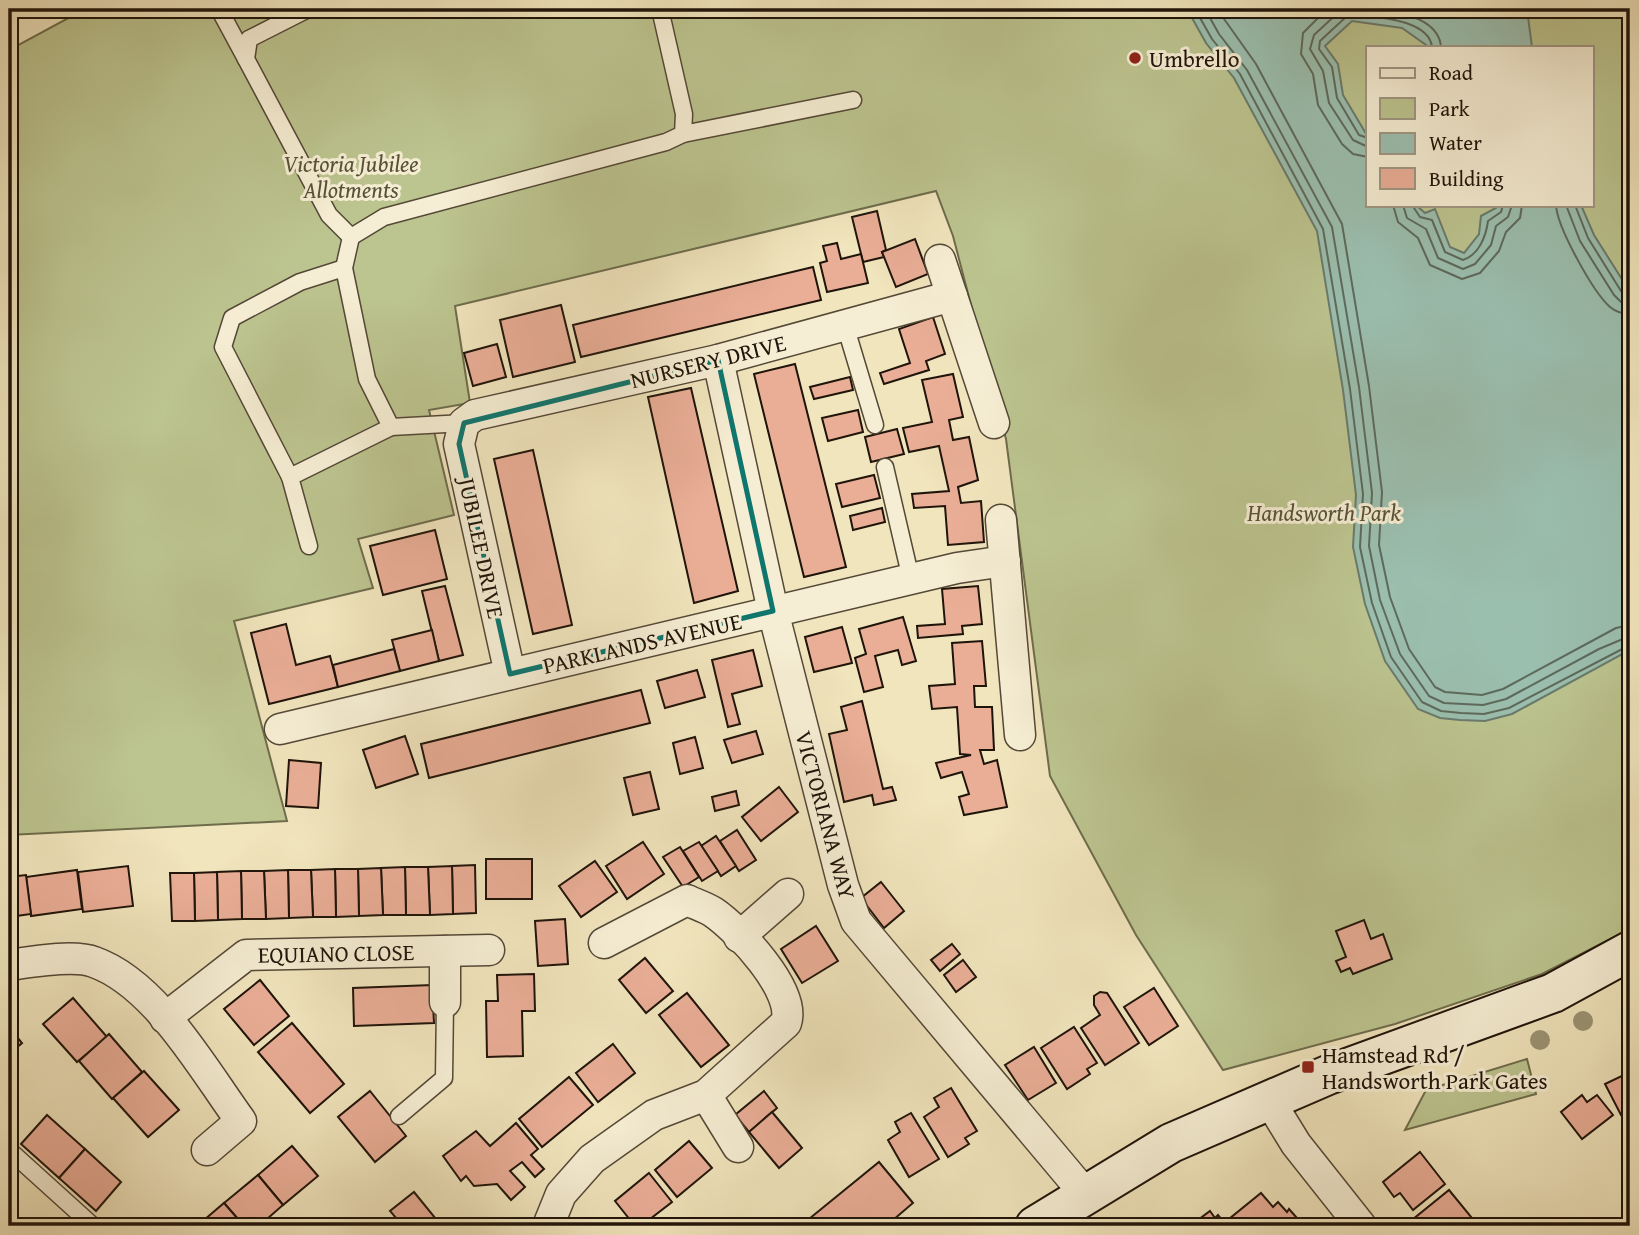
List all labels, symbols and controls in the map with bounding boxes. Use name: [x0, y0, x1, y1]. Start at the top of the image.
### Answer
place label: Umbrello: [1149, 42, 1239, 75]
legend: [1366, 46, 1594, 206]
marker: Umbrello: [1127, 50, 1143, 66]
text: Road: [1429, 57, 1474, 88]
text: Park: [1429, 93, 1470, 124]
text: Water: [1429, 127, 1482, 158]
park label: Victoria Jubilee Allotments: [283, 147, 419, 206]
text: Building: [1429, 163, 1504, 194]
street label: NURSERY DRIVE: [627, 326, 789, 396]
street label: JUBILEE DRIVE: [450, 472, 513, 621]
park label: Handsworth Park: [1246, 496, 1401, 529]
street label: PARKLANDS AVENUE: [539, 604, 745, 682]
street label: VICTORIANA WAY: [788, 727, 864, 903]
street label: EQUIANO CLOSE: [258, 935, 414, 971]
place label: Hamstead Rd / Handsworth Park Gates: [1322, 1038, 1548, 1097]
marker: Hamstead Rd / Handsworth Park Gates: [1300, 1059, 1316, 1075]

